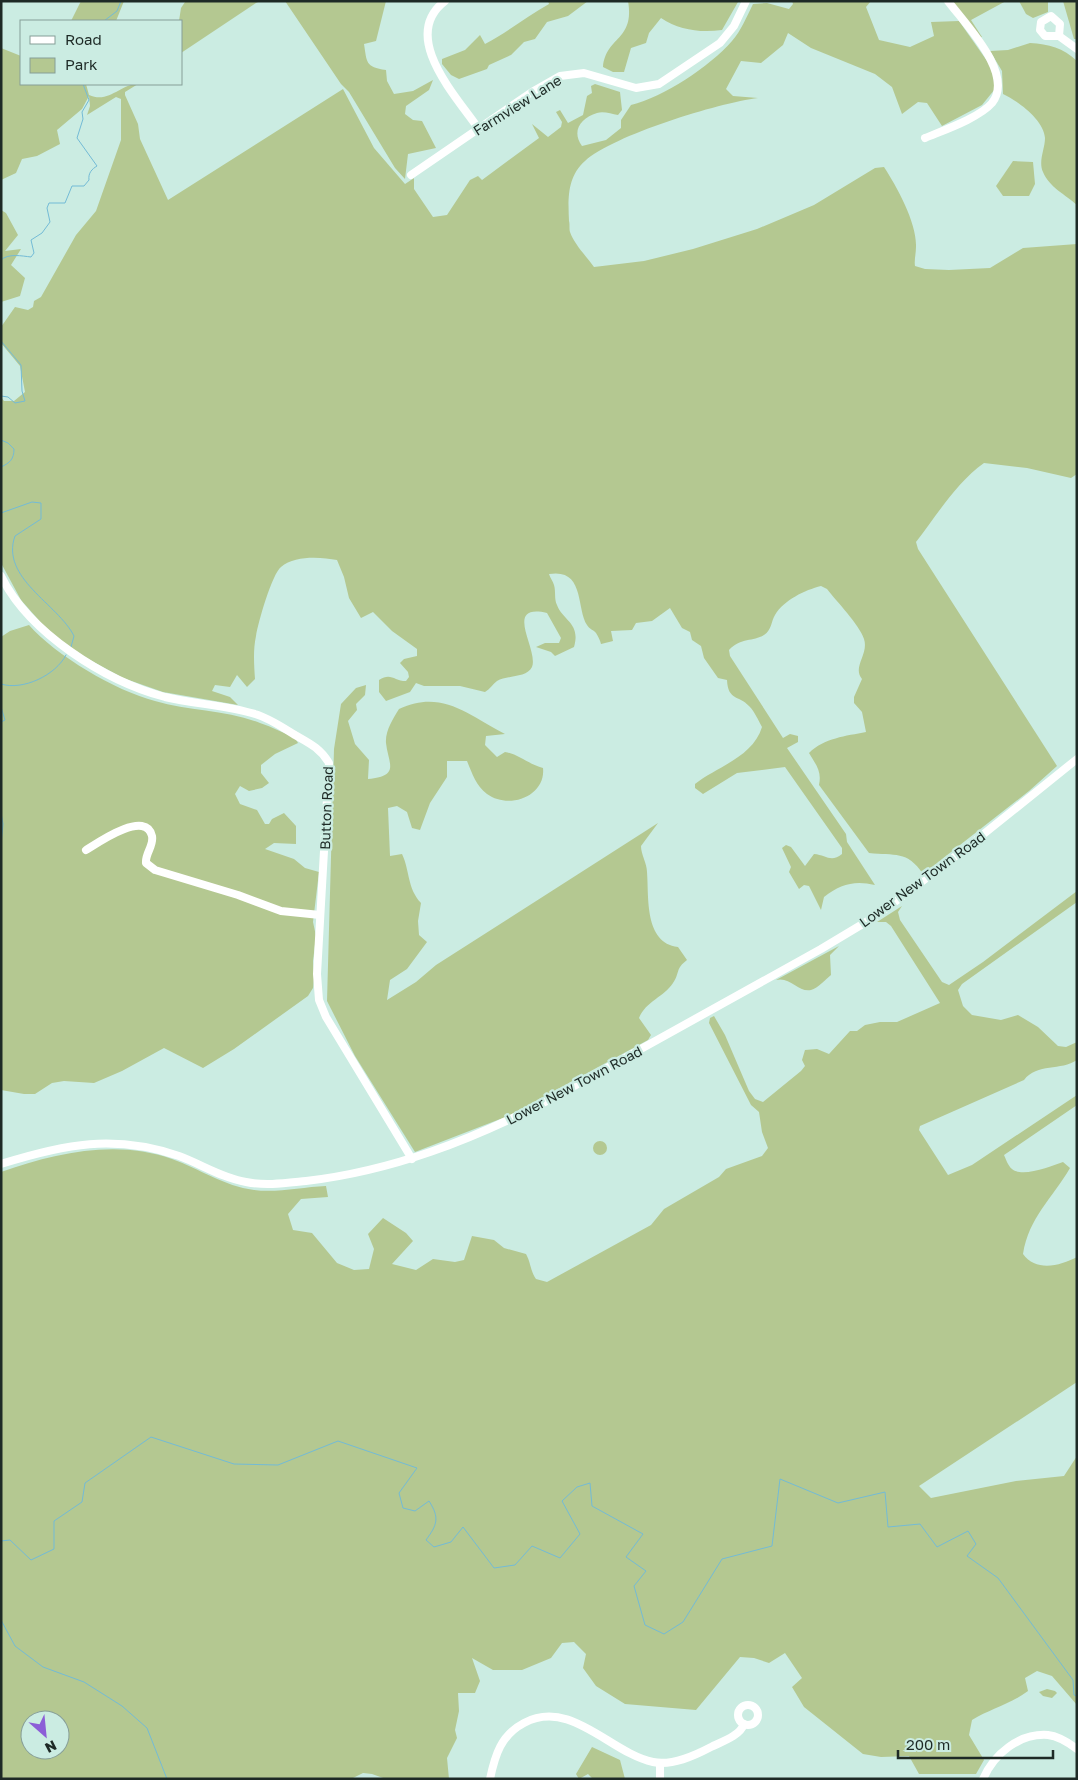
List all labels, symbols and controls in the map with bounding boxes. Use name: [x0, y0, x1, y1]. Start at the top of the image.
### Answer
legend: [20, 20, 182, 85]
text: Road: [65, 30, 102, 48]
text: Park: [65, 55, 98, 73]
street label: Farmview Lane: [470, 71, 564, 139]
street label: Button Road: [316, 766, 336, 850]
street label: Lower New Town Road: [856, 828, 988, 930]
street label: Lower New Town Road: [503, 1042, 645, 1128]
north arrow: [20, 1710, 70, 1760]
scale bar: [898, 1728, 1053, 1760]
text: 200 m: [906, 1735, 950, 1753]
text: N: [43, 1737, 60, 1757]

